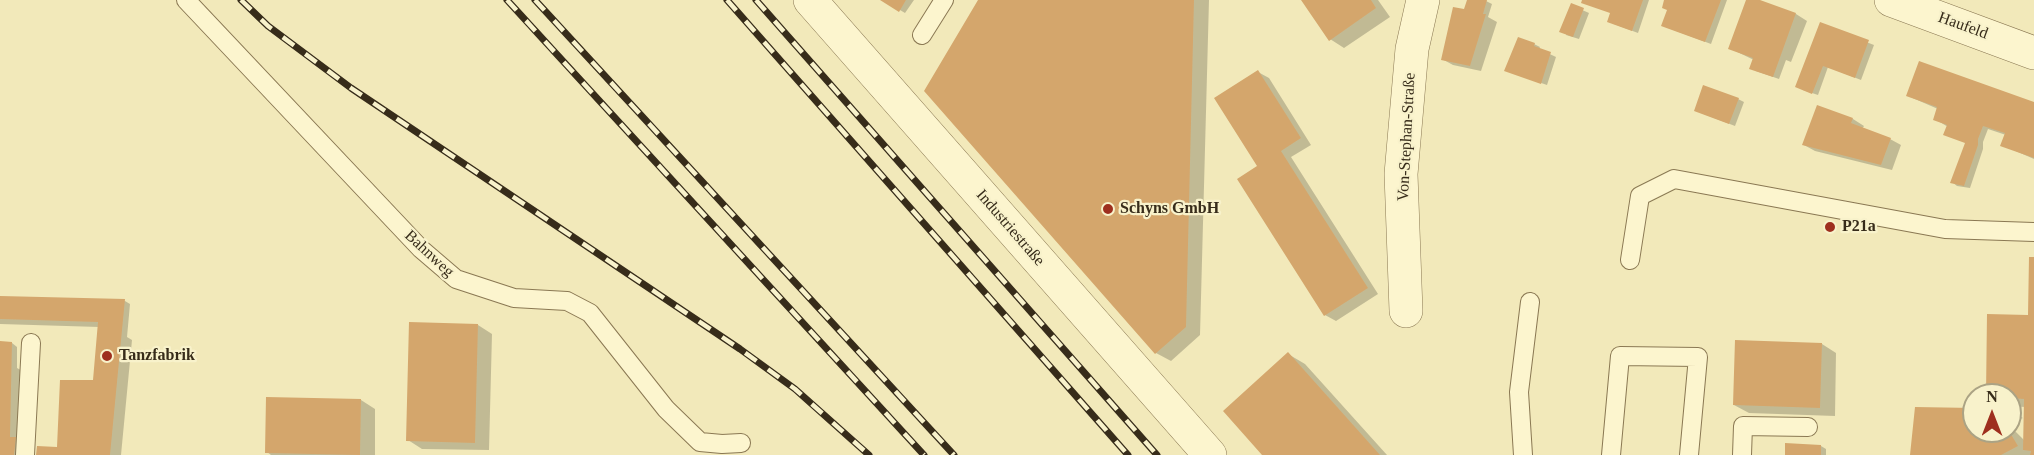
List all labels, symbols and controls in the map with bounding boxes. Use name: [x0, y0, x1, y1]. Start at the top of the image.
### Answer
street label: Haufeld: [1936, 8, 1990, 44]
street label: Von-Stephan-Straße: [1394, 72, 1420, 202]
street label: Industriestraße: [972, 186, 1048, 270]
place label: Schyns GmbH: [1120, 199, 1219, 219]
marker: Schyns GmbH: [1101, 202, 1115, 216]
place label: P21a: [1842, 217, 1876, 237]
marker: P21a: [1823, 220, 1837, 234]
street label: Bahnweg: [400, 226, 458, 282]
place label: Tanzfabrik: [119, 346, 195, 366]
marker: Tanzfabrik: [100, 349, 114, 363]
north arrow: [1962, 383, 2022, 443]
text: N: [1986, 388, 1998, 405]

